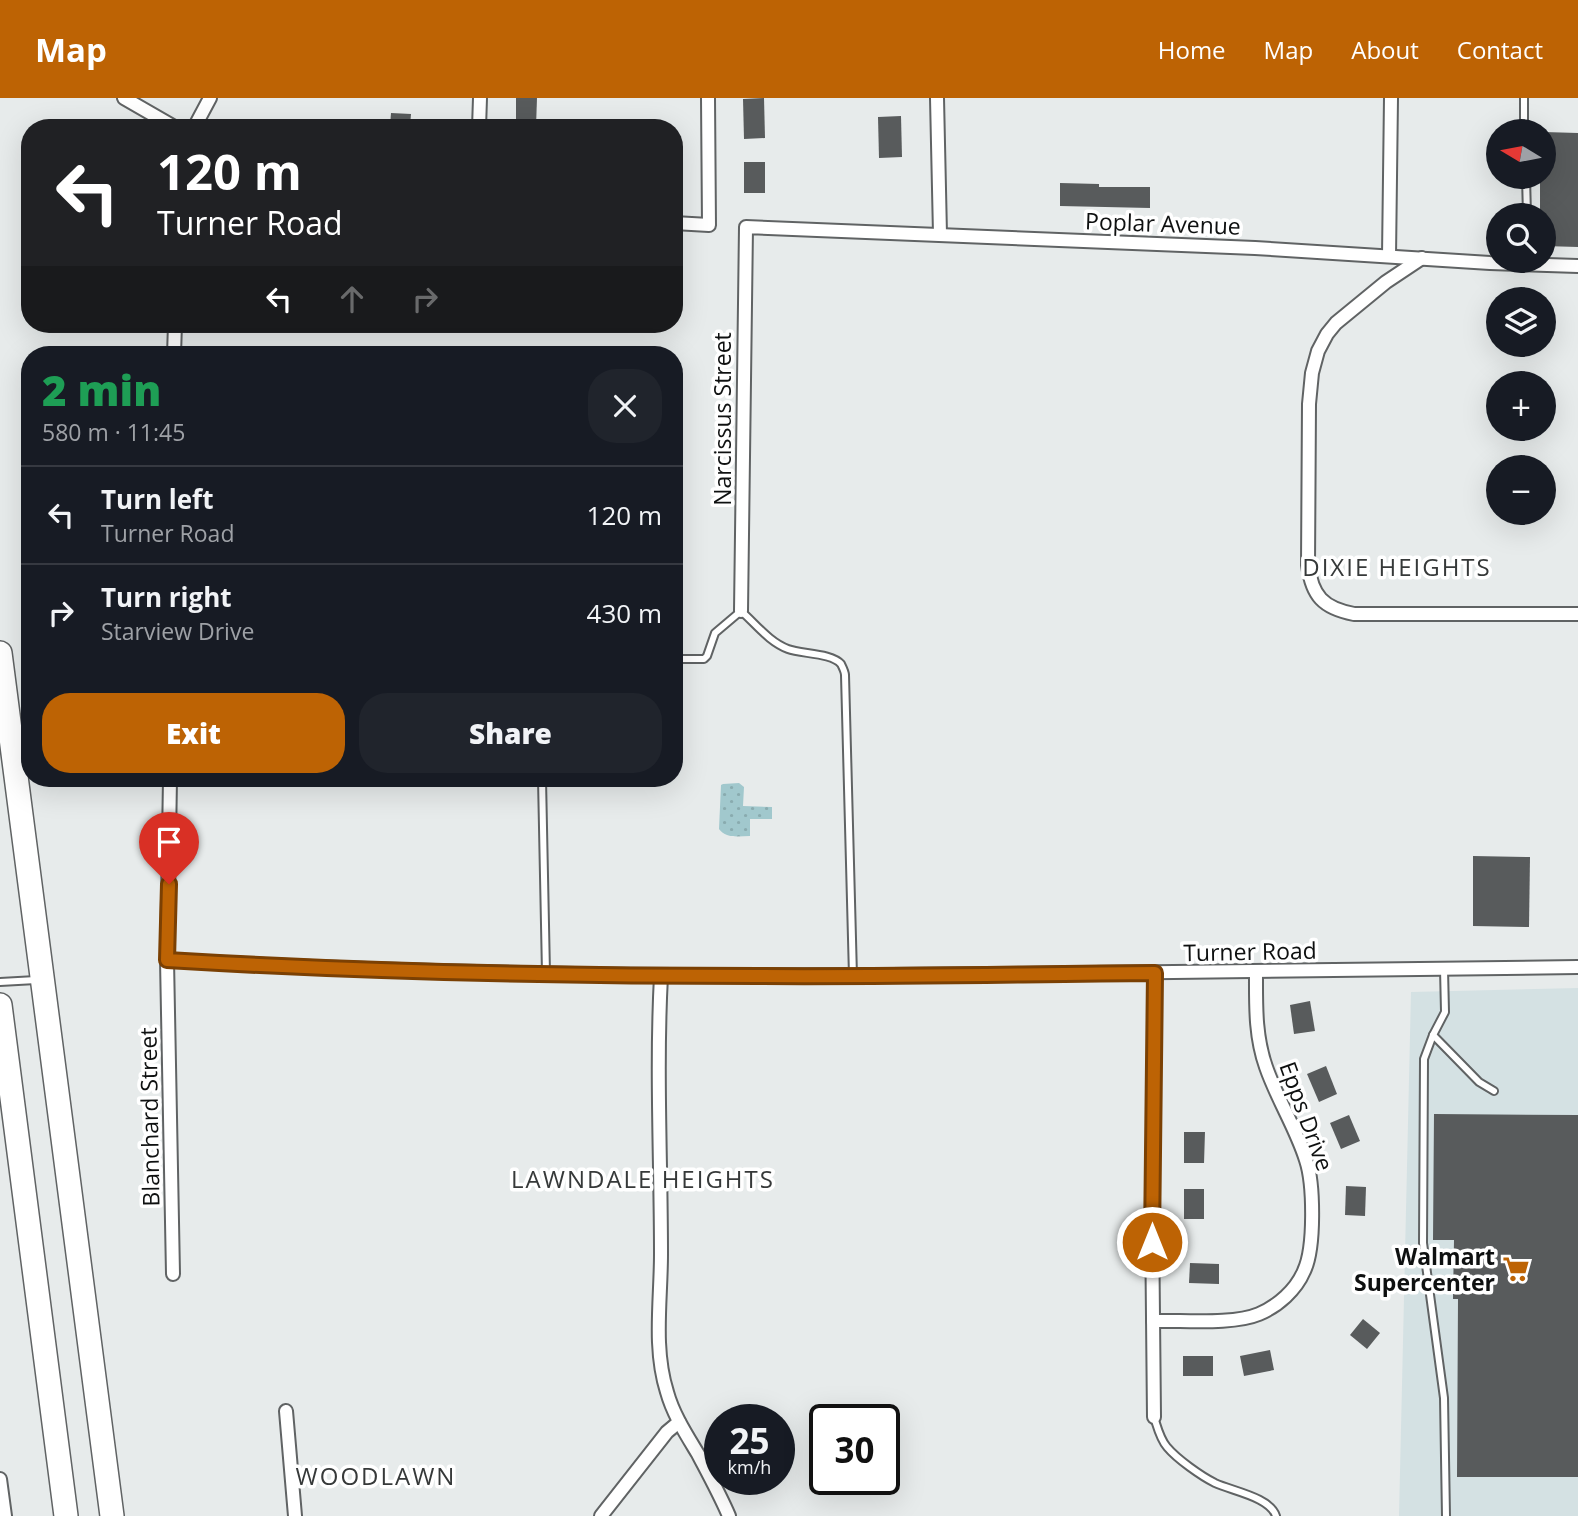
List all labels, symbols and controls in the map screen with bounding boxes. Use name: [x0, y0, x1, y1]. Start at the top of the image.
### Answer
text: Map: [35, 27, 107, 72]
text: Home: [1158, 33, 1226, 66]
text: Map: [1264, 33, 1313, 66]
text: About: [1351, 33, 1419, 66]
text: Contact: [1457, 33, 1543, 66]
north arrow: [1486, 119, 1556, 189]
map controls: [1486, 119, 1556, 525]
text: 120 m: [157, 138, 302, 204]
icon: left: [42, 147, 133, 238]
text: Turner Road: [157, 201, 343, 244]
button: search: [1486, 203, 1556, 273]
street label: Poplar Avenue: [1085, 204, 1241, 242]
icon: left: [260, 280, 298, 318]
icon: ahead: [333, 280, 371, 318]
icon: right: [406, 280, 444, 318]
button: layers: [1486, 287, 1556, 357]
street label: Narcissus Street: [706, 332, 738, 506]
text: 2 min: [42, 361, 161, 418]
button: close: [588, 369, 662, 443]
button: +: [1486, 371, 1556, 441]
text: 580 m · 11:45: [42, 416, 185, 448]
button: −: [1486, 455, 1556, 525]
text: Turn left: [101, 481, 213, 517]
icon: left: [42, 496, 80, 534]
text: 120 m: [587, 497, 662, 533]
text: Turner Road: [101, 517, 234, 549]
district label: DIXIE HEIGHTS: [1302, 550, 1492, 583]
text: Turn right: [101, 579, 232, 615]
icon: right: [42, 594, 80, 632]
text: 430 m: [587, 595, 662, 631]
text: Starview Drive: [101, 615, 254, 647]
button: Exit: [42, 693, 345, 773]
button: Share: [359, 693, 662, 773]
pin: [139, 812, 199, 884]
icon: arrive: [150, 823, 188, 861]
street label: Turner Road: [1183, 934, 1317, 968]
street label: Blanchard Street: [131, 1027, 167, 1207]
street label: Epps Drive: [1272, 1057, 1342, 1175]
district label: LAWNDALE HEIGHTS: [511, 1162, 775, 1195]
position arrow: [1115, 1205, 1189, 1279]
place label: Walmart Supercenter: [1354, 1240, 1495, 1298]
supermarket icon: Walmart Supercenter: [1501, 1254, 1531, 1284]
speed limit sign: 30: [809, 1404, 900, 1495]
text: 25: [729, 1417, 770, 1464]
text: km/h: [728, 1455, 771, 1479]
district label: WOODLAWN: [296, 1459, 456, 1492]

